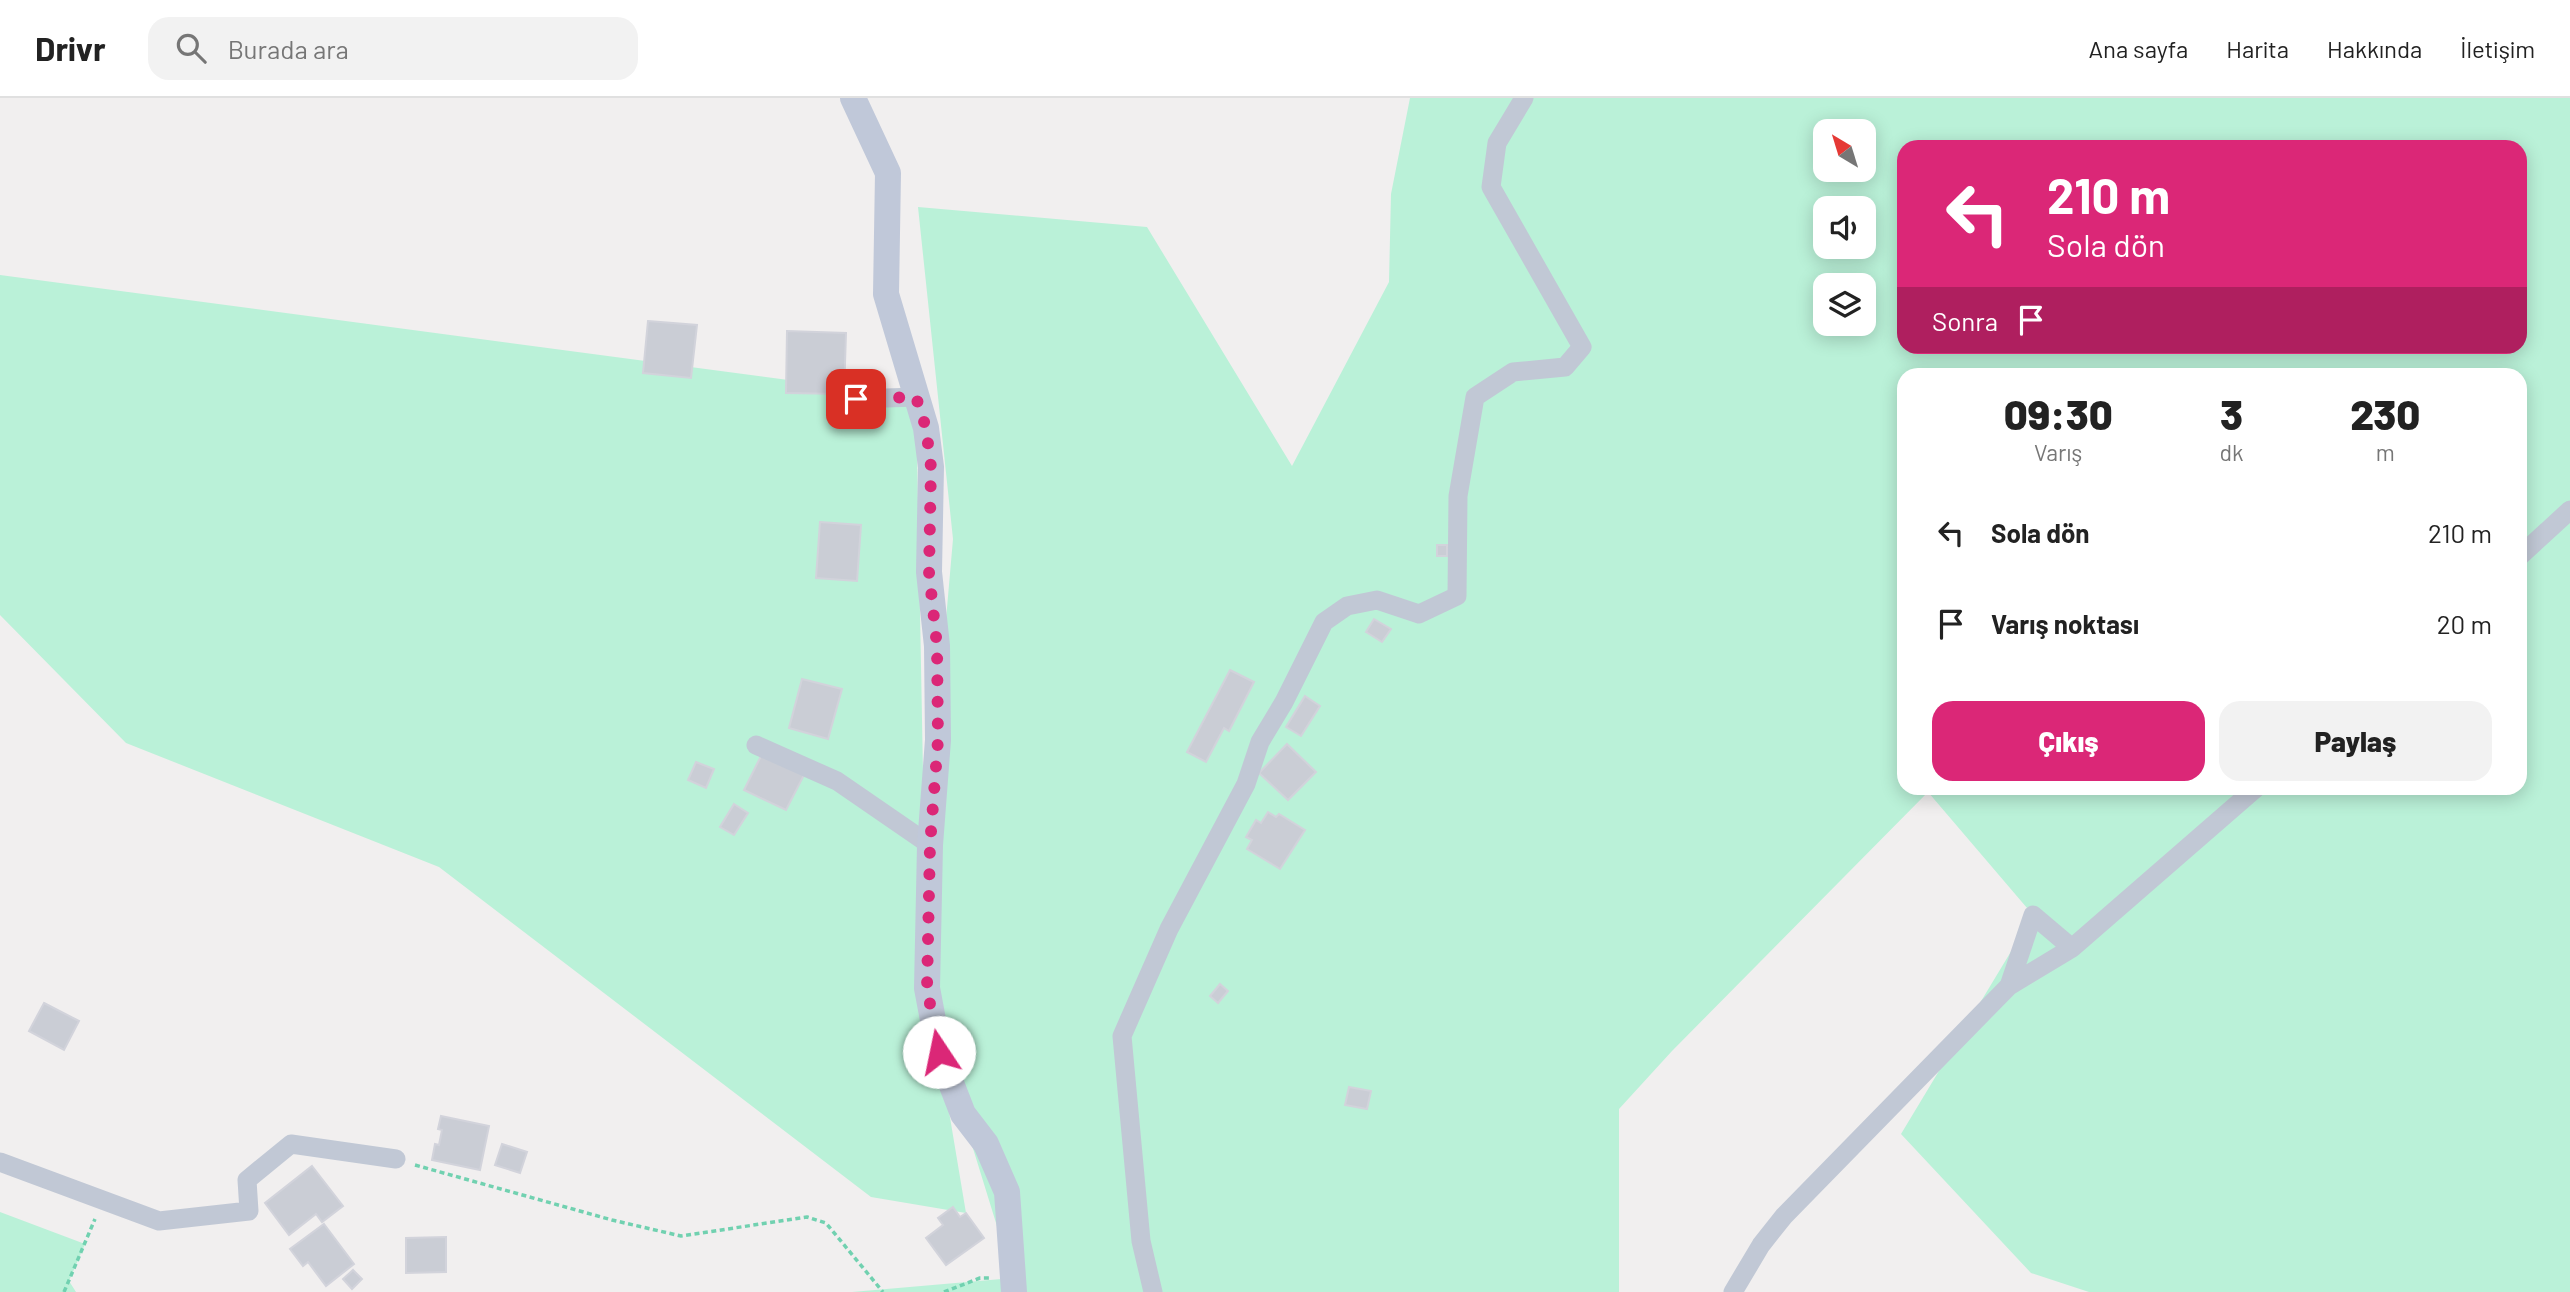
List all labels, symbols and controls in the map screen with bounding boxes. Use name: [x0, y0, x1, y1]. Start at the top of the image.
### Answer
search box: [148, 17, 638, 80]
text: Drivr: [35, 28, 106, 68]
icon: search: [172, 29, 210, 67]
text: Burada ara: [228, 33, 349, 64]
text: Ana sayfa: [2089, 34, 2188, 63]
text: Harita: [2226, 34, 2289, 63]
text: Hakkında: [2327, 34, 2422, 63]
text: İletişim: [2460, 34, 2535, 63]
north arrow: [1813, 119, 1876, 182]
map controls: [1813, 119, 1876, 336]
text: 210 m: [2047, 165, 2170, 224]
icon: left: [1932, 168, 2023, 259]
button: sound: [1813, 196, 1876, 259]
text: Sola dön: [2047, 225, 2165, 263]
button: layers: [1813, 273, 1876, 336]
icon: arrive: [2012, 301, 2050, 339]
text: Sonra: [1932, 305, 1998, 336]
pin: [826, 369, 886, 429]
icon: arrive: [837, 380, 875, 418]
text: 09:30: [2004, 388, 2113, 438]
text: 3: [2220, 388, 2243, 438]
text: 230: [2350, 388, 2420, 438]
text: Varış: [2034, 438, 2083, 466]
text: dk: [2219, 438, 2244, 466]
text: m: [2376, 438, 2395, 466]
icon: left: [1932, 514, 1970, 552]
text: Sola dön: [1991, 517, 2089, 548]
text: 210 m: [2428, 517, 2492, 548]
icon: arrive: [1932, 605, 1970, 643]
text: Varış noktası: [1991, 608, 2139, 639]
text: 20 m: [2437, 608, 2492, 639]
button: Çıkış: [1932, 701, 2205, 781]
button: Paylaş: [2219, 701, 2492, 781]
position arrow: [902, 1015, 976, 1089]

